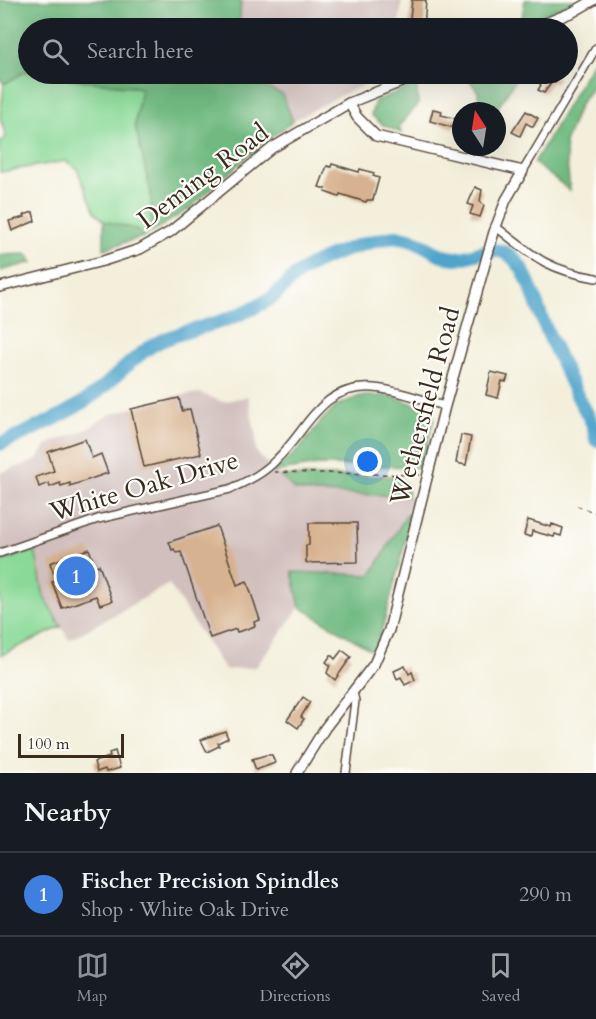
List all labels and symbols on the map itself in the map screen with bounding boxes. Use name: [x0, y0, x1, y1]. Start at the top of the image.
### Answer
north arrow: [452, 102, 506, 156]
street label: Deming Road: [130, 115, 276, 237]
street label: Wethersfield Road: [381, 303, 468, 510]
street label: White Oak Drive: [45, 442, 242, 530]
your location: [353, 447, 382, 476]
pin: 1: [56, 554, 96, 598]
scale bar: [18, 731, 124, 758]

